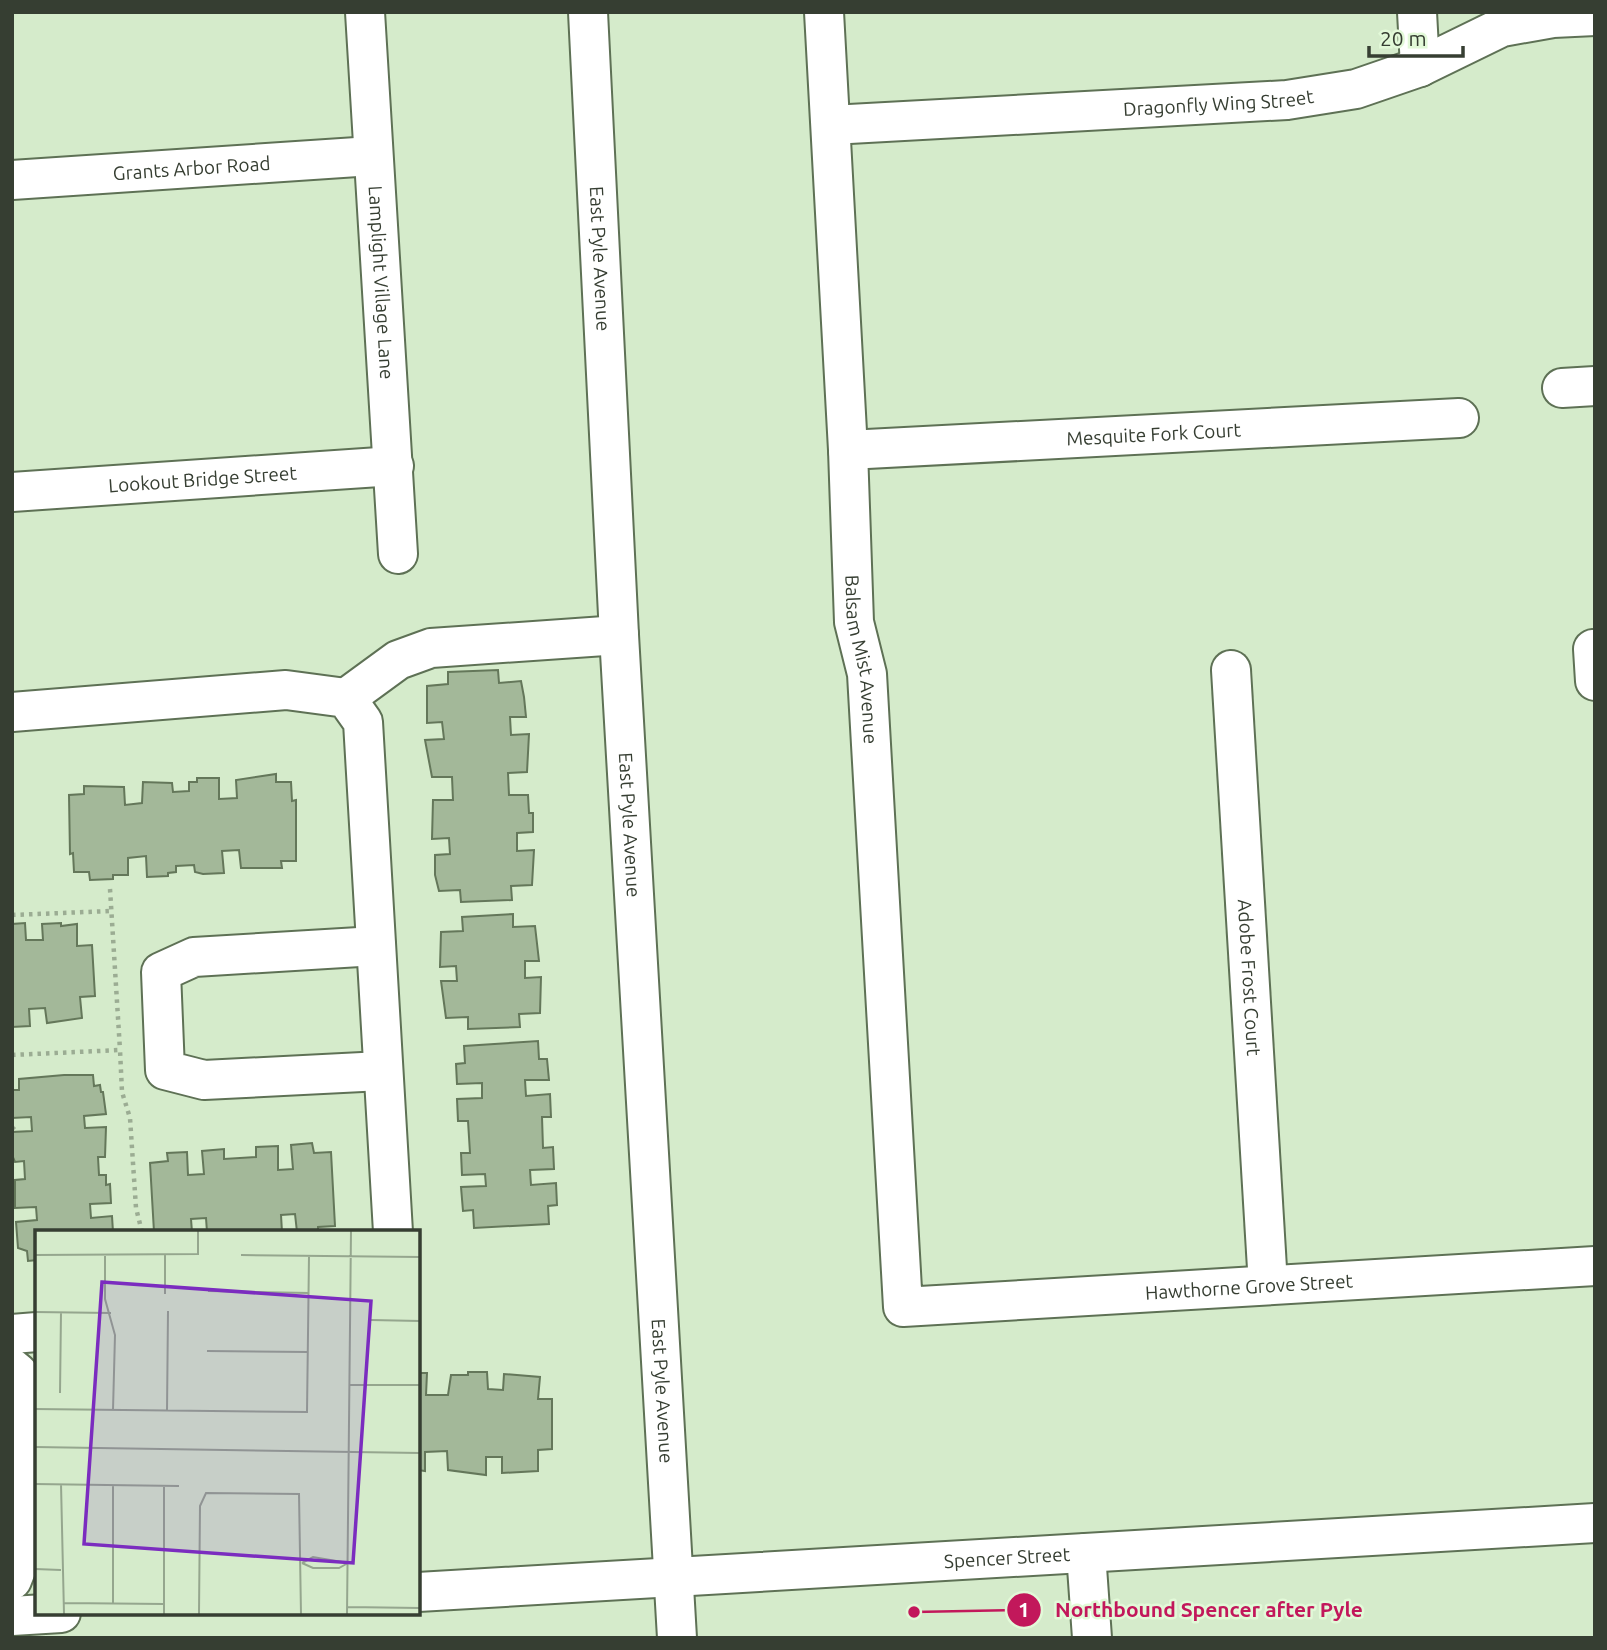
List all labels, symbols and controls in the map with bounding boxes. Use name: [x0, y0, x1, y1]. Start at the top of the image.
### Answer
scale bar: [1369, 14, 1464, 58]
text: 20 m: [1380, 26, 1427, 50]
street label: Dragonfly Wing Street: [1123, 85, 1316, 120]
street label: Grants Arbor Road: [112, 152, 271, 184]
street label: Lamplight Village Lane: [365, 185, 398, 380]
street label: East Pyle Avenue: [586, 186, 615, 332]
street label: Mesquite Fork Court: [1066, 418, 1242, 450]
street label: Lookout Bridge Street: [108, 462, 298, 496]
street label: Balsam Mist Avenue: [841, 574, 882, 745]
street label: East Pyle Avenue: [615, 752, 645, 898]
street label: Adobe Frost Court: [1234, 898, 1265, 1057]
inset map: [35, 1230, 420, 1615]
street label: Hawthorne Grove Street: [1144, 1269, 1354, 1304]
street label: East Pyle Avenue: [648, 1318, 678, 1464]
street label: Spencer Street: [943, 1543, 1071, 1572]
callout: Northbound Spencer after Pyle: [1006, 1589, 1377, 1631]
text: 1: [1018, 1597, 1030, 1621]
text: Northbound Spencer after Pyle: [1055, 1597, 1363, 1621]

